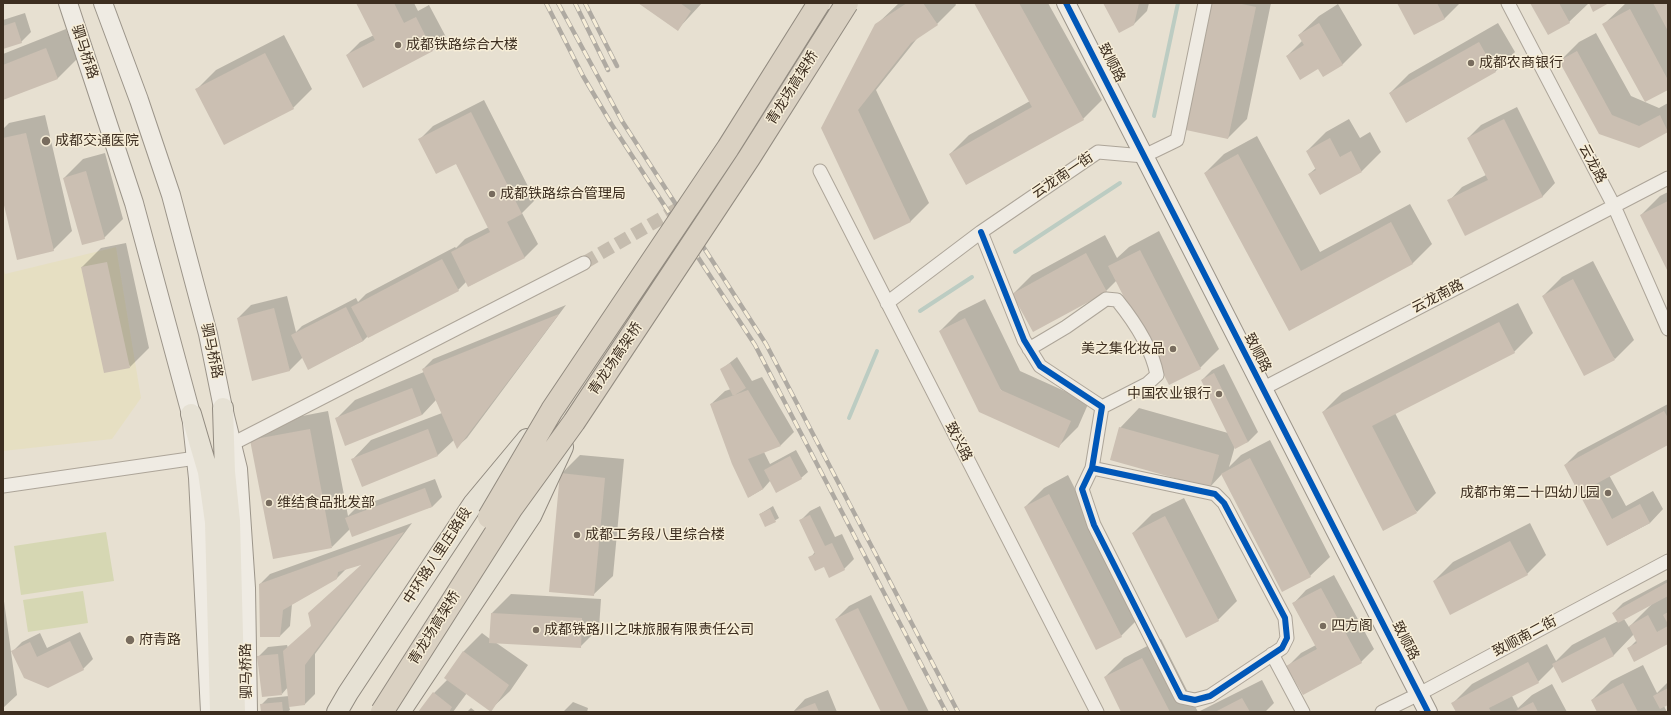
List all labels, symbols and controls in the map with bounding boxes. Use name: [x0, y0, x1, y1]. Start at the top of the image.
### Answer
street label: 驷马桥路: [67, 23, 101, 81]
place label: 成都铁路综合大楼: [406, 37, 518, 53]
marker: 成都铁路综合大楼: [393, 40, 403, 50]
street label: 致顺路: [1094, 40, 1128, 86]
street label: 青龙场高架桥: [764, 48, 822, 128]
place label: 成都农商银行: [1479, 55, 1563, 71]
marker: 成都农商银行: [1466, 58, 1476, 68]
place label: 成都交通医院: [55, 133, 139, 149]
marker: 成都交通医院: [40, 135, 52, 147]
street label: 云龙路: [1575, 142, 1609, 186]
street label: 云龙南一街: [1029, 149, 1097, 203]
place label: 成都铁路综合管理局: [500, 186, 626, 202]
marker: 成都铁路综合管理局: [487, 189, 497, 199]
street label: 云龙南路: [1409, 277, 1467, 317]
street label: 青龙场高架桥: [586, 319, 646, 399]
street label: 驷马桥路: [197, 322, 225, 380]
street label: 致顺路: [1240, 330, 1274, 376]
place label: 美之集化妆品: [1081, 341, 1165, 357]
marker: 美之集化妆品: [1168, 344, 1178, 354]
place label: 中国农业银行: [1127, 386, 1211, 402]
marker: 中国农业银行: [1214, 389, 1224, 399]
street label: 致兴路: [941, 419, 975, 465]
place label: 成都市第二十四幼儿园: [1460, 485, 1600, 501]
marker: 成都市第二十四幼儿园: [1603, 488, 1613, 498]
place label: 维结食品批发部: [277, 495, 375, 511]
marker: 维结食品批发部: [264, 498, 274, 508]
street label: 中环路八里庄路段: [400, 504, 476, 608]
place label: 成都工务段八里综合楼: [585, 527, 725, 543]
marker: 成都工务段八里综合楼: [572, 530, 582, 540]
street label: 青龙场高架桥: [406, 588, 464, 668]
street label: 致顺南二街: [1490, 613, 1560, 661]
place label: 四方阁: [1331, 618, 1373, 634]
street label: 致顺路: [1388, 618, 1422, 664]
marker: 四方阁: [1318, 621, 1328, 631]
place label: 成都铁路川之味旅服有限责任公司: [544, 622, 754, 638]
marker: 成都铁路川之味旅服有限责任公司: [531, 625, 541, 635]
place label: 府青路: [139, 632, 181, 648]
marker: 府青路: [124, 634, 136, 646]
street label: 驷马桥路: [238, 643, 256, 699]

